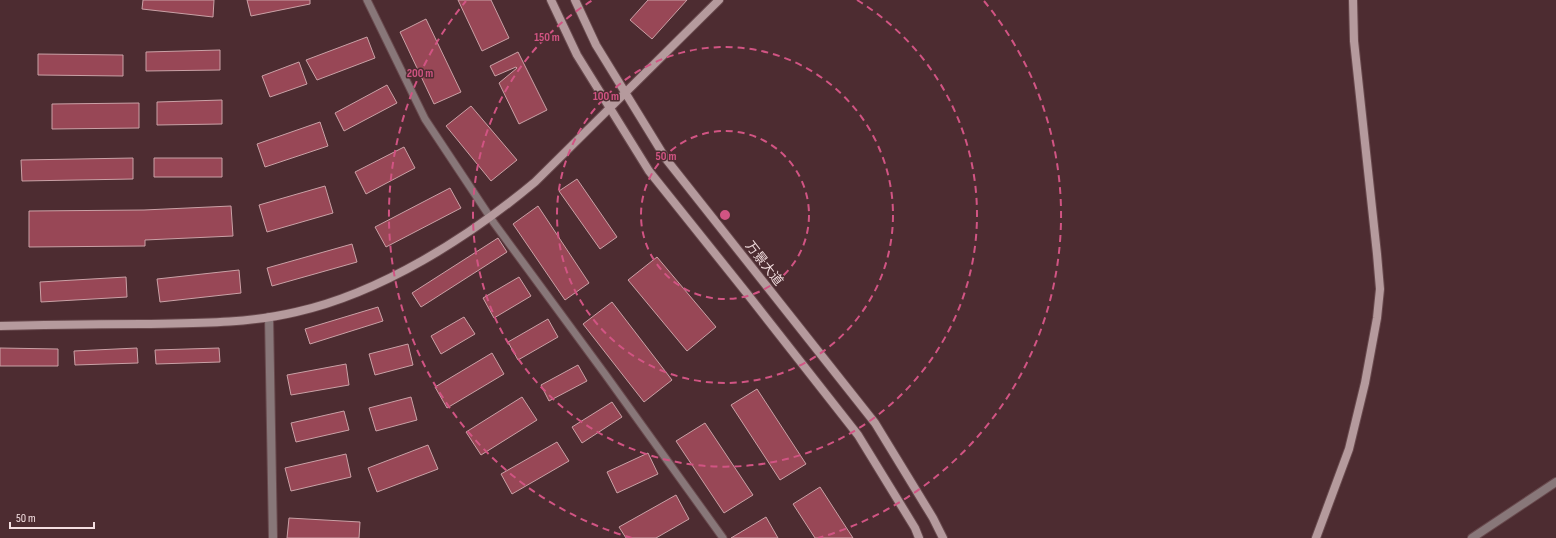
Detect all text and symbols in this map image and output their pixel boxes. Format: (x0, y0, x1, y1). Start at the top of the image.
text: 150 m (534, 30, 560, 45)
text: 200 m (407, 66, 433, 81)
text: 100 m (593, 89, 619, 104)
text: 50 m (656, 149, 676, 164)
centre of rings (718, 208, 732, 222)
street label: 万景大道 (742, 238, 787, 289)
scale bar (10, 504, 94, 530)
text: 50 m (16, 511, 36, 526)

